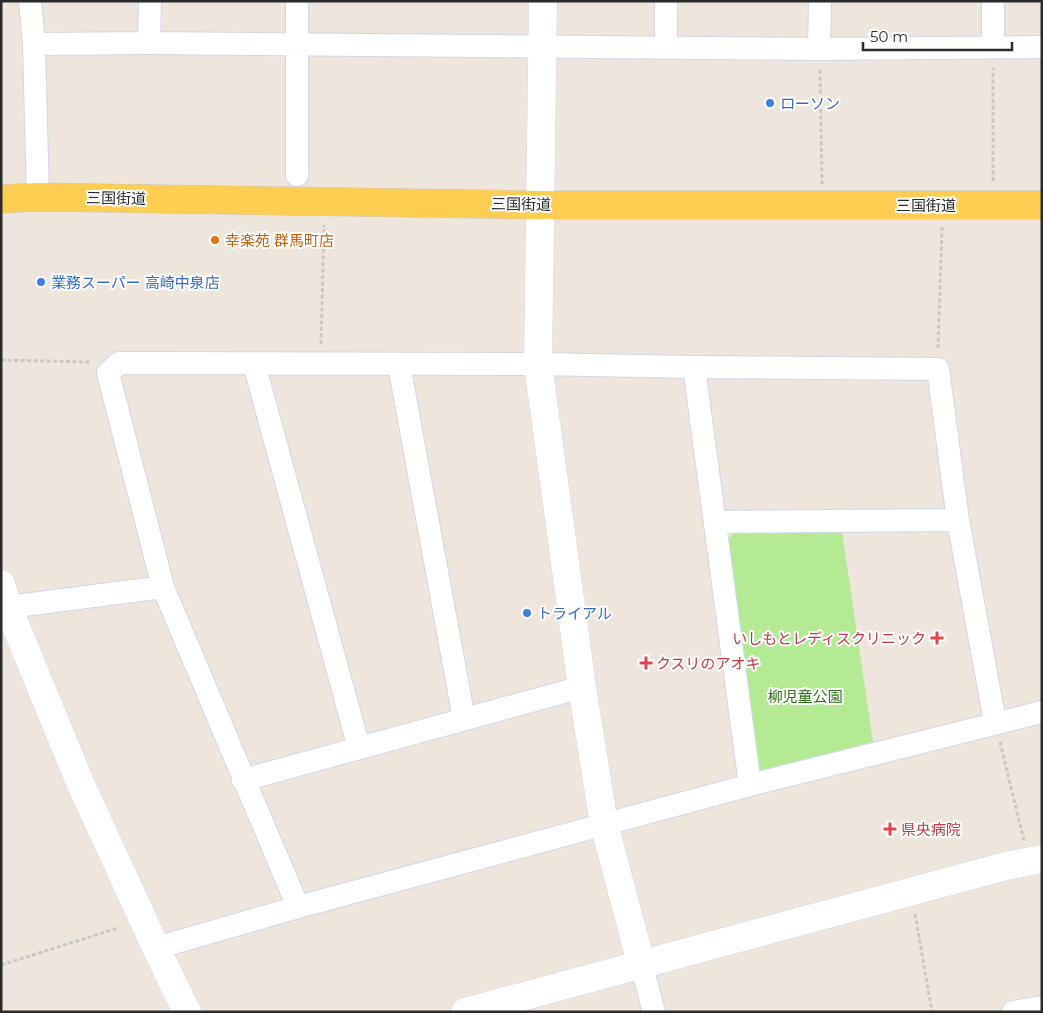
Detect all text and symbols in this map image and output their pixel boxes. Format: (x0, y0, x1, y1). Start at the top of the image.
scale bar (863, 20, 1012, 52)
text: 50 m (870, 27, 908, 46)
place label: ローソン (780, 94, 840, 113)
marker: ローソン (764, 97, 776, 109)
street label: 三国街道 (86, 188, 146, 208)
street label: 三国街道 (491, 194, 551, 214)
street label: 三国街道 (896, 196, 956, 215)
place label: 幸楽苑 群馬町店 (225, 231, 334, 250)
marker: 幸楽苑 群馬町店 (209, 234, 221, 246)
place label: 業務スーパー 高崎中泉店 (51, 273, 220, 292)
marker: 業務スーパー 高崎中泉店 (35, 276, 47, 288)
place label: トライアル (537, 604, 612, 623)
marker: トライアル (521, 607, 533, 619)
place label: いしもとレディスクリニック (732, 629, 926, 648)
marker: いしもとレディスクリニック (930, 631, 944, 645)
place label: クスリのアオキ (656, 654, 761, 673)
marker: クスリのアオキ (640, 657, 652, 669)
park label: 柳児童公園 (767, 687, 843, 706)
place label: 県央病院 (901, 820, 961, 839)
marker: 県央病院 (883, 822, 897, 836)

